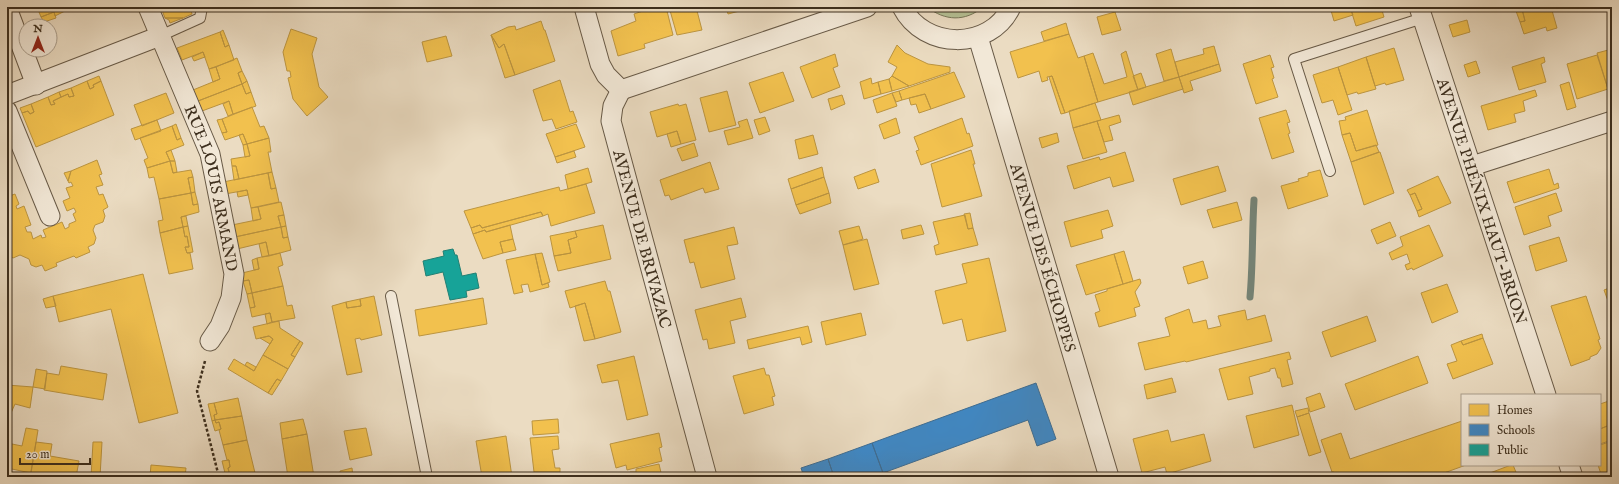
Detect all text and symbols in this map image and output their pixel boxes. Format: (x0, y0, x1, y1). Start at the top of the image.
north arrow (18, 18, 58, 58)
text: N (32, 22, 43, 36)
street label: AVENUE PHÉNIX HAUT-BRION (1431, 75, 1530, 327)
street label: RUE LOUIS ARMAND (179, 103, 241, 274)
street label: AVENUE DE BRIVAZAC (607, 147, 674, 331)
street label: AVENUE DES ÉCHOPPES (1004, 160, 1079, 355)
legend (1461, 394, 1601, 466)
text: Homes (1497, 403, 1533, 418)
text: Schools (1497, 423, 1535, 438)
scale bar (20, 440, 90, 466)
text: Public (1497, 443, 1528, 458)
text: 20 m (26, 447, 49, 462)

